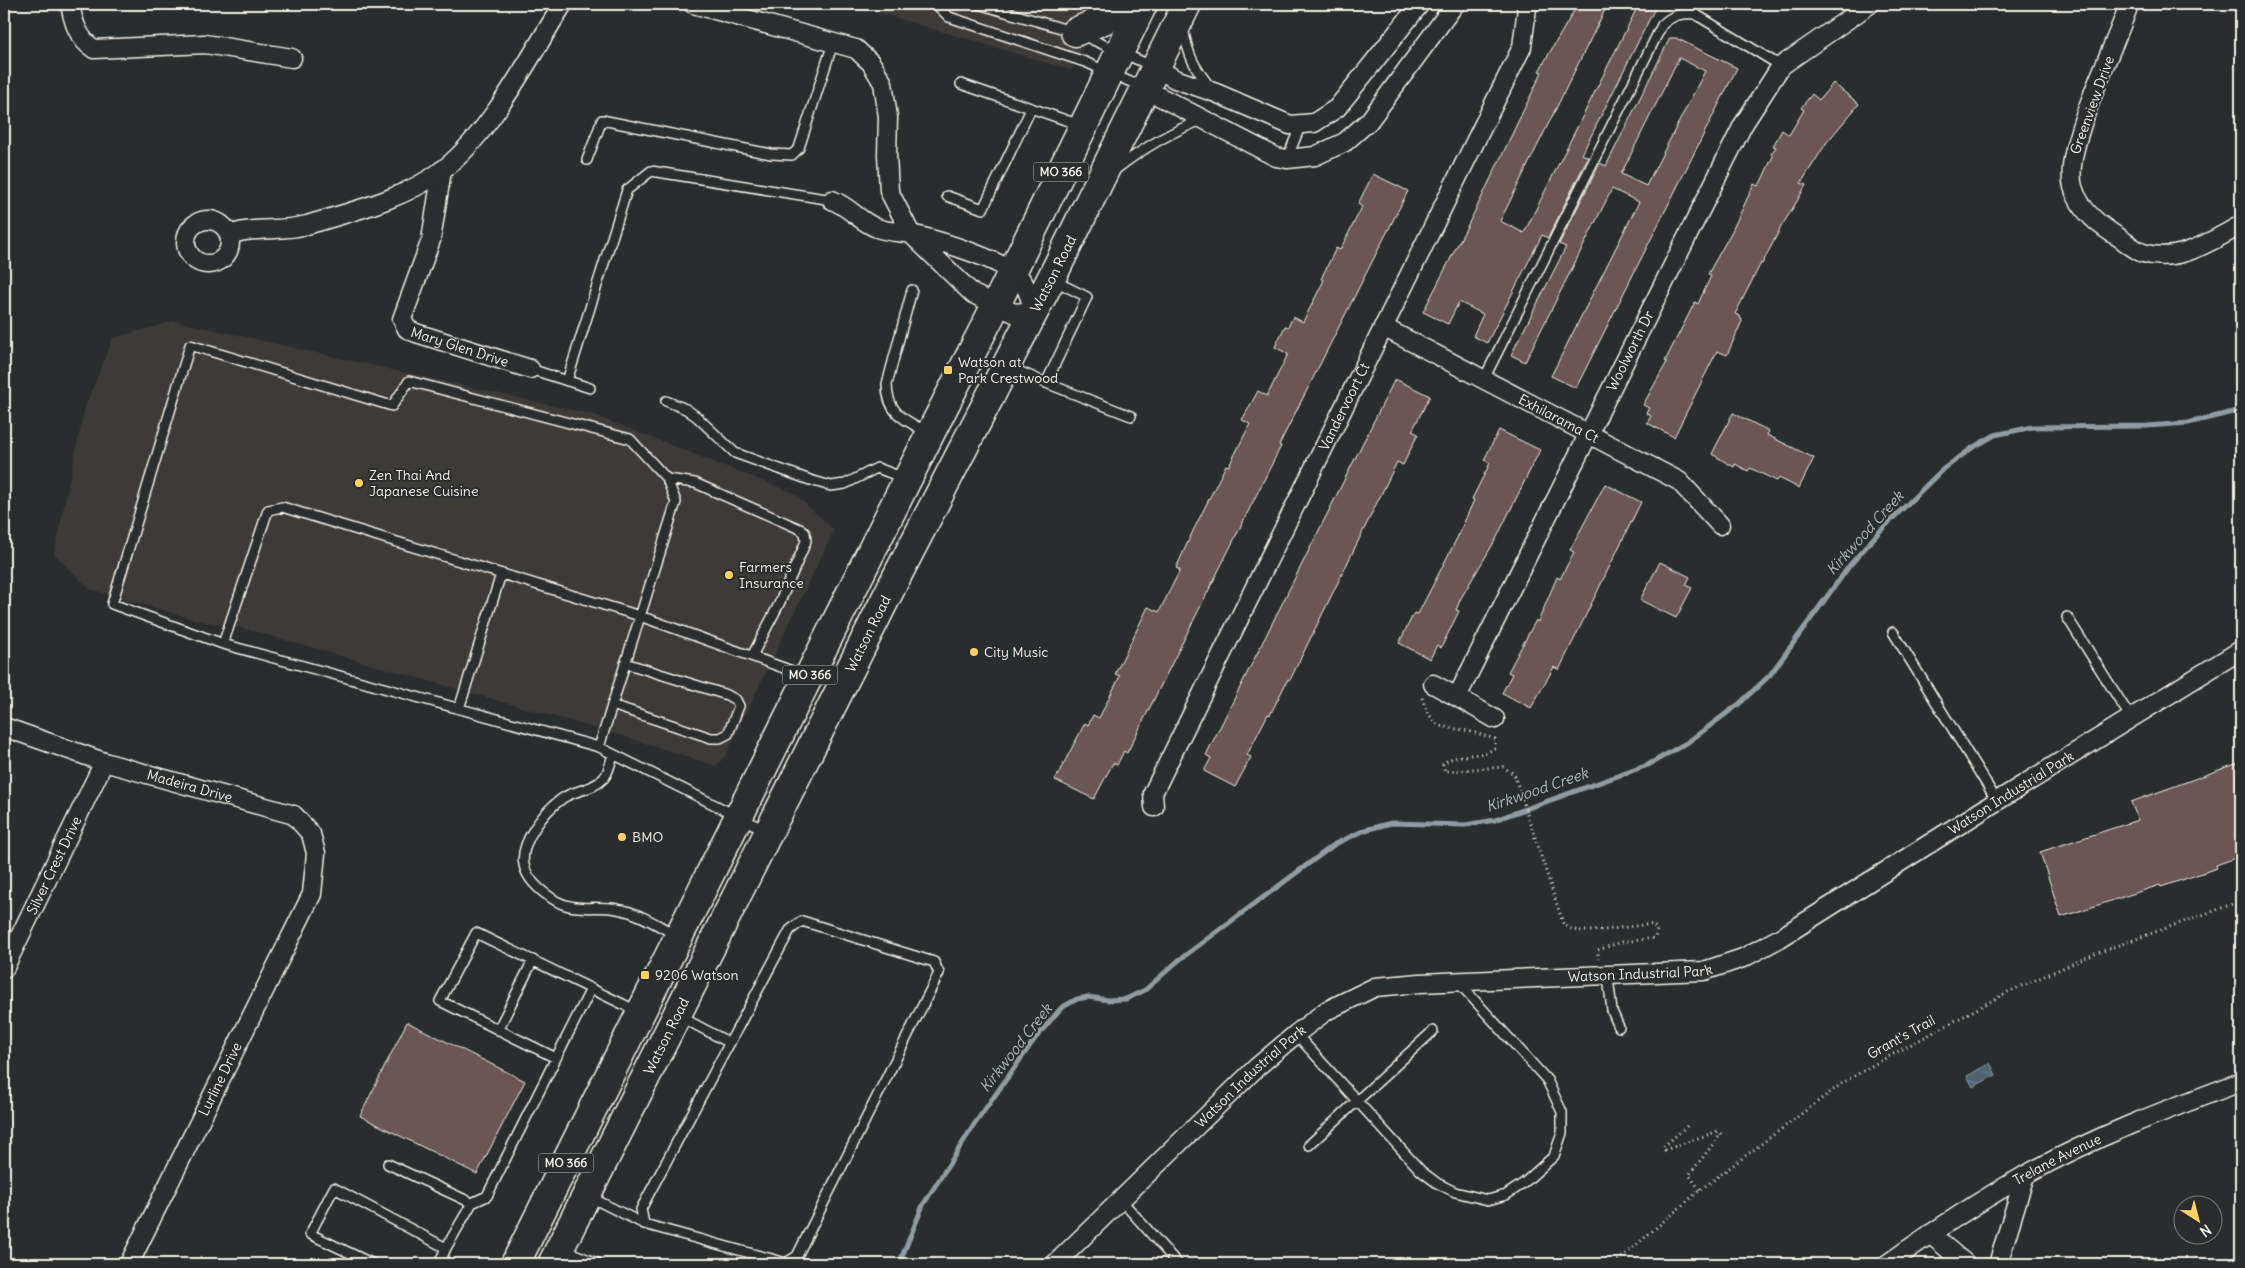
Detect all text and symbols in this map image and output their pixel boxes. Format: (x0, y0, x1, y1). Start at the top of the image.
street label: Greenview Drive (2066, 53, 2118, 157)
road number: MO 366 (1034, 162, 1088, 182)
street label: Watson Road (1026, 232, 1080, 315)
street label: Woolworth Dr (1602, 307, 1658, 394)
street label: Mary Glen Drive (409, 323, 511, 371)
place label: Watson at Park Crestwood (958, 353, 1058, 387)
street label: Vandervoort Ct (1315, 360, 1373, 454)
marker: Watson at Park Crestwood (942, 364, 954, 376)
street label: Exhilarama Ct (1515, 390, 1602, 447)
place label: Zen Thai And Japanese Cuisine (369, 466, 478, 500)
marker: Zen Thai And Japanese Cuisine (353, 477, 365, 489)
water label: Kirkwood Creek (1822, 486, 1908, 579)
place label: Farmers Insurance (739, 558, 804, 592)
marker: Farmers Insurance (723, 569, 735, 581)
street label: Watson Road (841, 592, 895, 675)
place label: City Music (984, 643, 1048, 661)
marker: City Music (968, 646, 980, 658)
road number: MO 366 (782, 666, 838, 684)
street label: Watson Industrial Park (1945, 747, 2077, 839)
water label: Kirkwood Creek (1483, 763, 1592, 816)
street label: Madeira Drive (145, 765, 235, 806)
street label: Silver Crest Drive (23, 813, 85, 918)
place label: BMO (632, 828, 664, 846)
marker: BMO (616, 831, 628, 843)
street label: Watson Industrial Park (1567, 960, 1715, 986)
place label: 9206 Watson (655, 966, 739, 984)
marker: 9206 Watson (639, 969, 651, 981)
street label: Watson Road (640, 995, 693, 1077)
water label: Kirkwood Creek (975, 999, 1057, 1096)
street label: Grant's Trail (1864, 1011, 1938, 1063)
street label: Watson Industrial Park (1191, 1021, 1309, 1132)
street label: Lurline Drive (194, 1039, 246, 1119)
street label: Trelane Avenue (2010, 1130, 2104, 1189)
road number: MO 366 (538, 1154, 594, 1172)
north arrow (2172, 1196, 2222, 1246)
text: N (2196, 1220, 2215, 1241)

